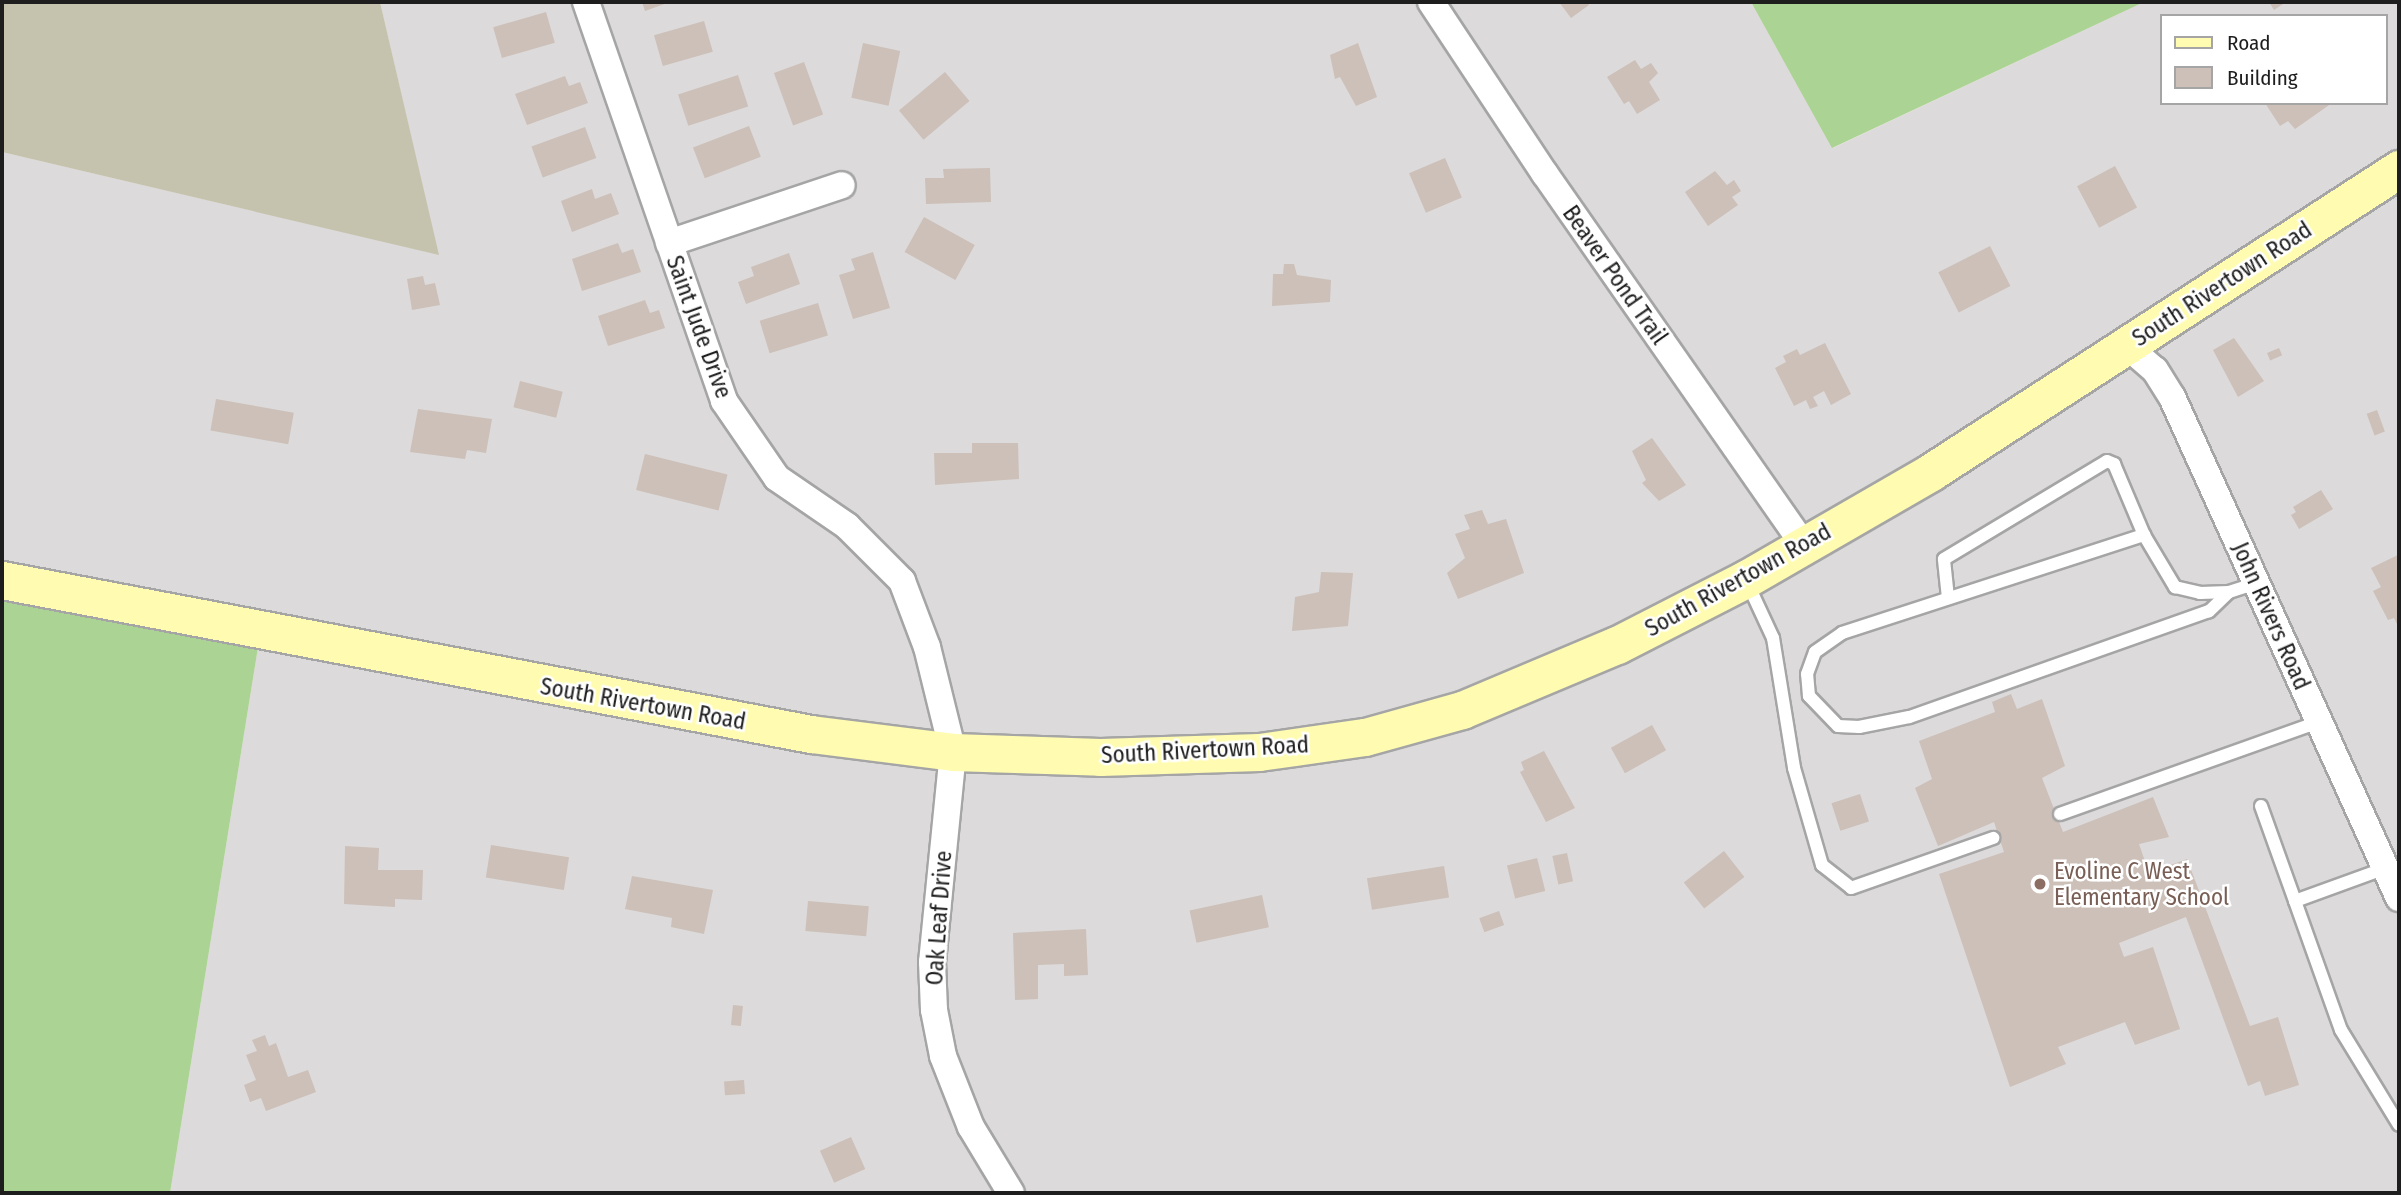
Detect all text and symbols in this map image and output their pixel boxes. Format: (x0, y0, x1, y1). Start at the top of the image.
legend (2160, 14, 2387, 105)
text: Road (2227, 30, 2271, 56)
text: Building (2227, 65, 2298, 91)
street label: Beaver Pond Trail (1557, 200, 1673, 350)
street label: South Rivertown Road (2127, 216, 2317, 352)
street label: Saint Jude Drive (660, 252, 738, 402)
street label: South Rivertown Road (1640, 518, 1836, 642)
street label: John Rivers Road (2226, 538, 2316, 694)
street label: South Rivertown Road (538, 672, 748, 736)
street label: South Rivertown Road (1100, 731, 1310, 769)
street label: Oak Leaf Drive (921, 850, 957, 986)
place label: Evoline C West Elementary School (2054, 857, 2229, 911)
marker: Evoline C West Elementary School (2032, 876, 2048, 892)

